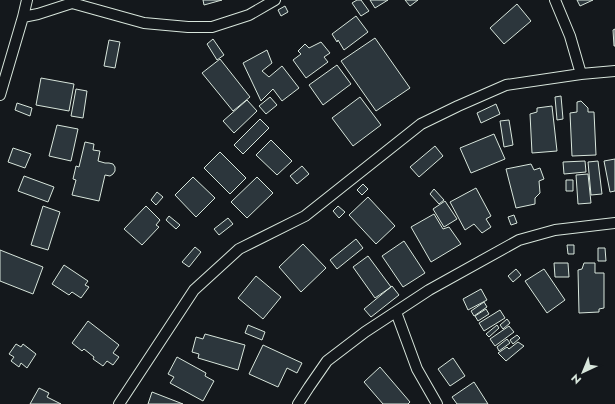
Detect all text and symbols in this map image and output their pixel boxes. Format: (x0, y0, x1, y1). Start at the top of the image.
north arrow (563, 352, 603, 392)
text: N (567, 370, 585, 388)

